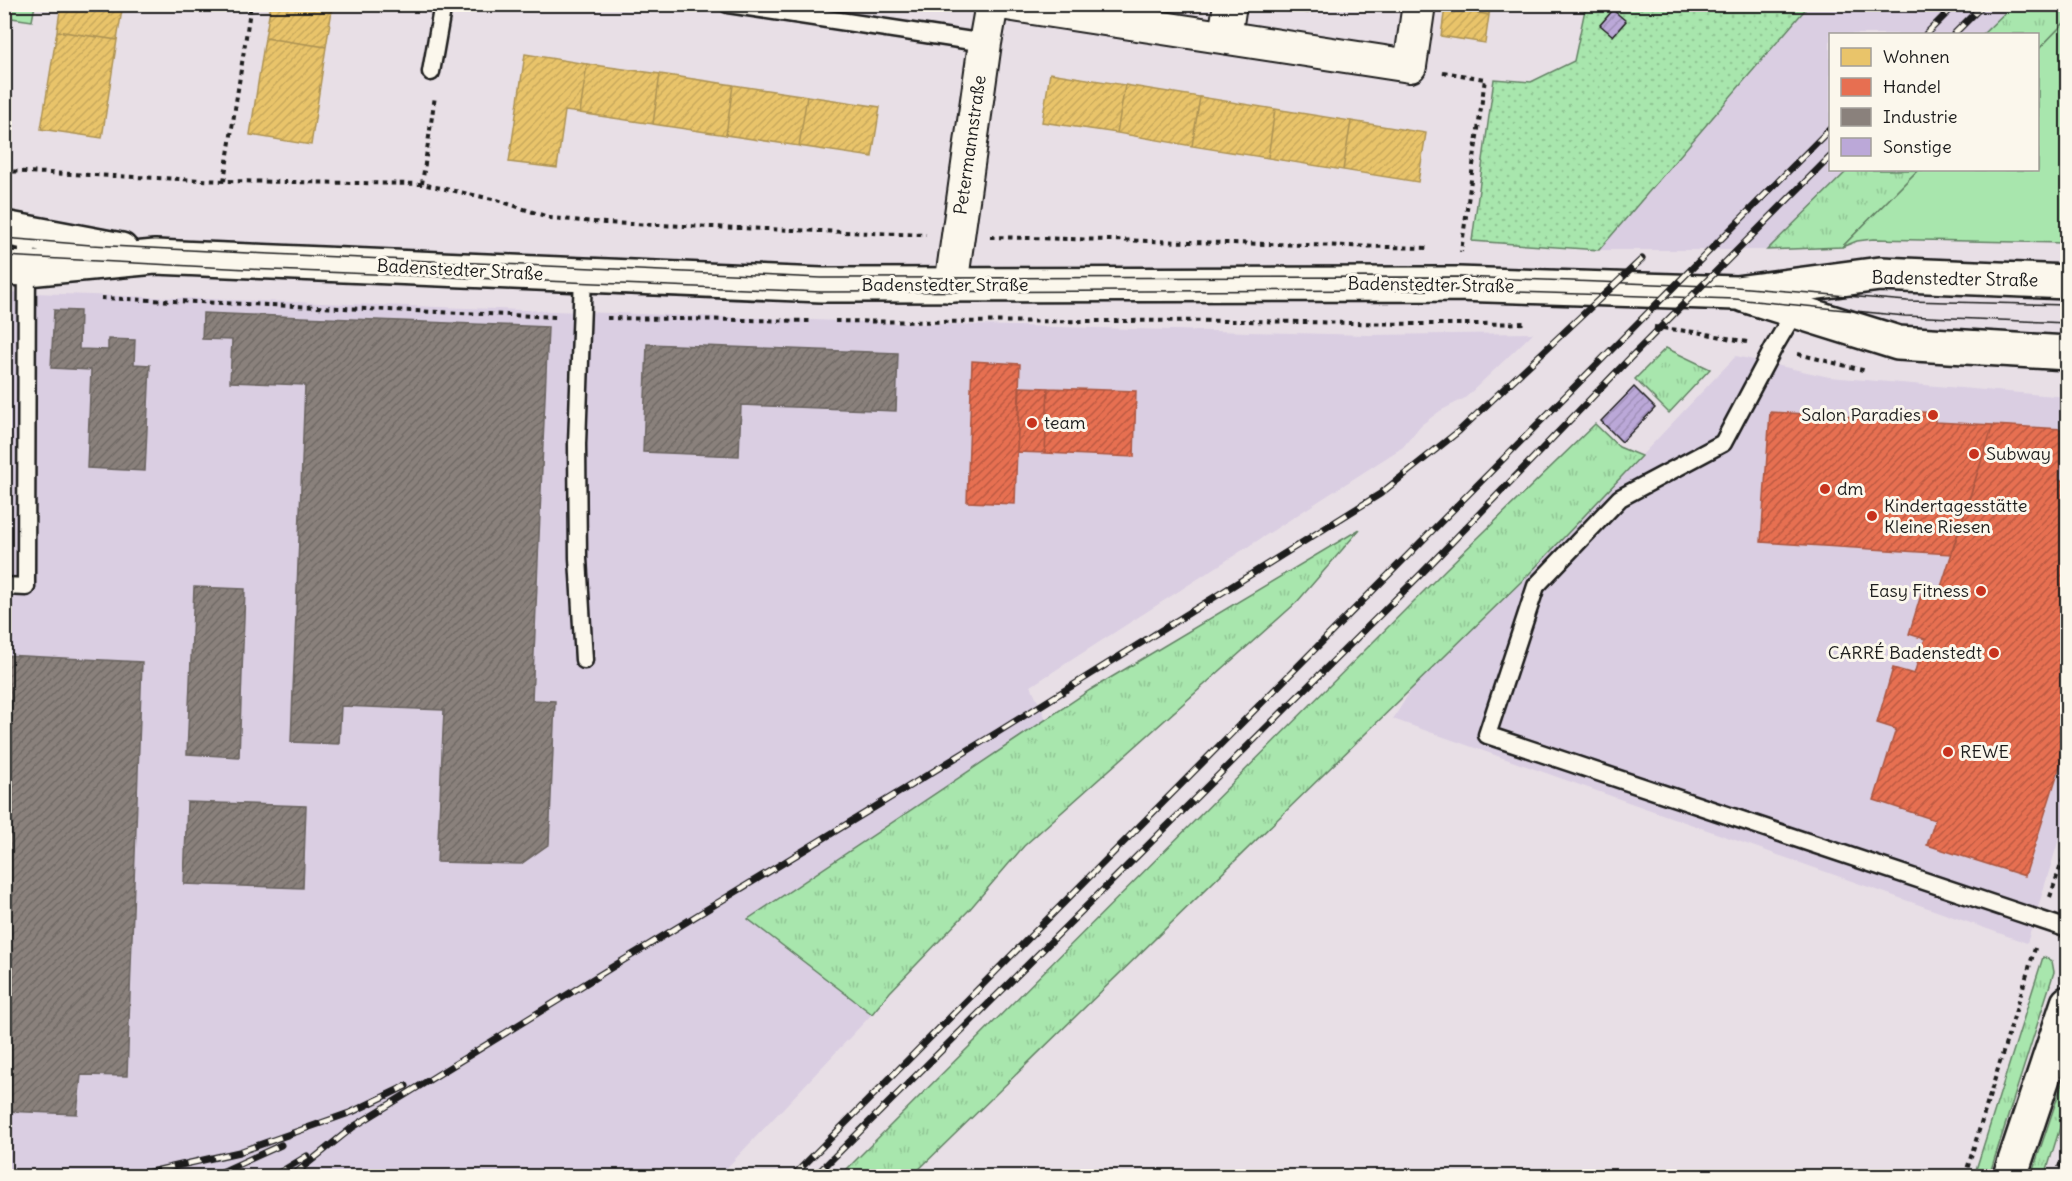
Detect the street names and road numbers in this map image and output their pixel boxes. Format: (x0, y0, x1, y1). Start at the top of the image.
street label: Petermannstraße (948, 74, 991, 216)
street label: Badenstedter Straße (376, 254, 544, 285)
street label: Badenstedter Straße (1871, 266, 2039, 291)
street label: Badenstedter Straße (1347, 272, 1515, 297)
street label: Badenstedter Straße (862, 273, 1028, 296)

